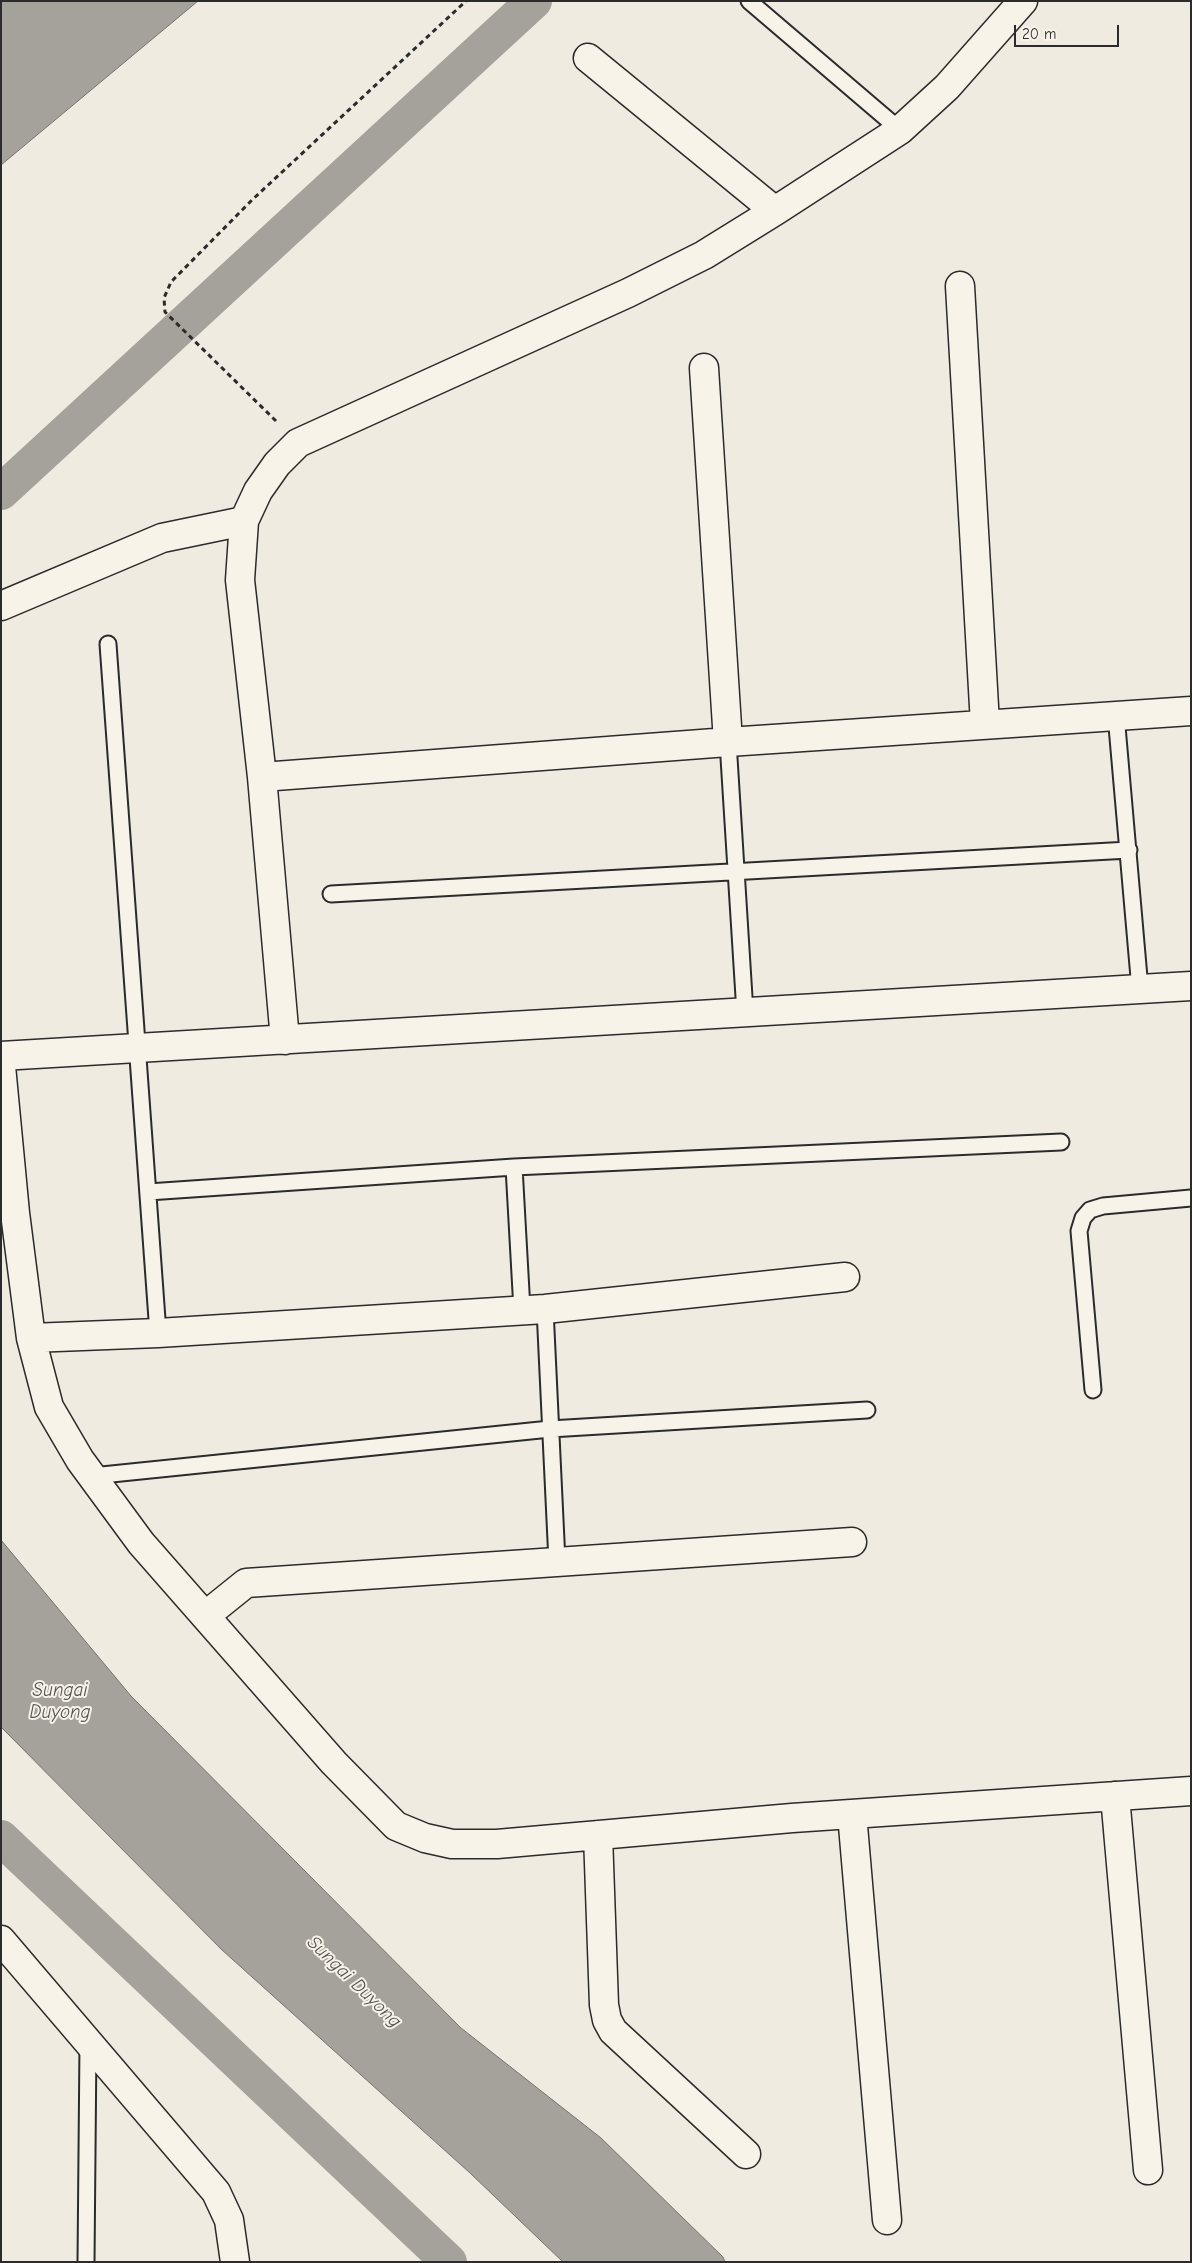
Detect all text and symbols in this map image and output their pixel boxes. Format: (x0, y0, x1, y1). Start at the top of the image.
scale bar (1017, 15, 1122, 47)
text: 20 m (1022, 25, 1056, 43)
water label: Sungai Duyong (30, 1680, 90, 1724)
water label: Sungai Duyong (302, 1931, 406, 2033)

